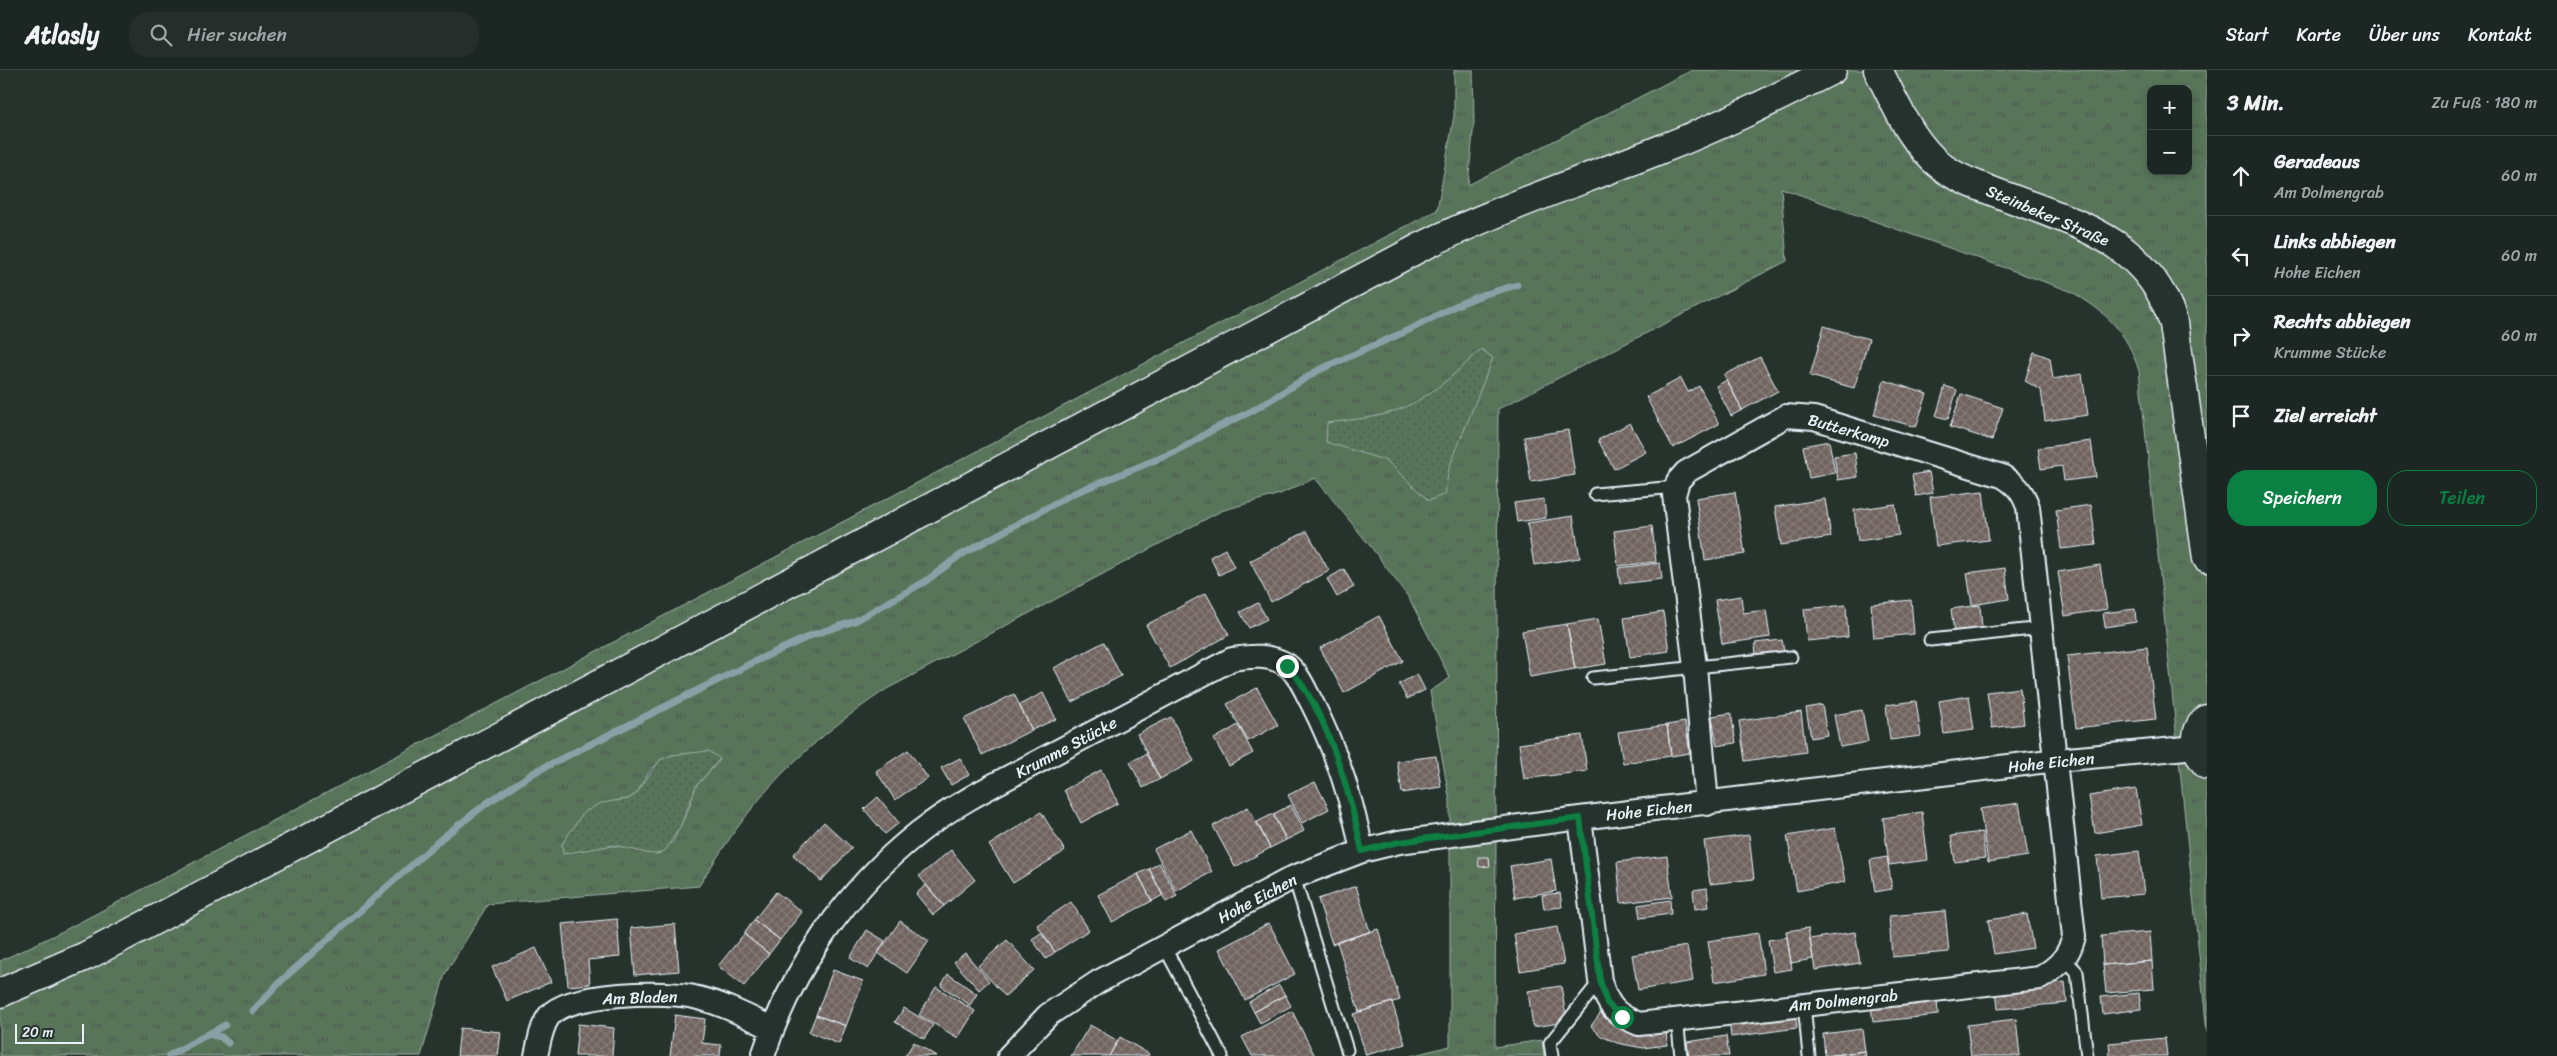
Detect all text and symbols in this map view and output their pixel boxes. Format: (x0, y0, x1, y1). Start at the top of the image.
search box (129, 12, 479, 57)
text: Atlasly (25, 14, 99, 56)
text: Hier suchen (187, 18, 287, 51)
text: Start (2226, 19, 2269, 51)
text: Karte (2297, 19, 2341, 51)
text: Über uns (2369, 19, 2440, 51)
text: Kontakt (2468, 19, 2532, 51)
icon: search (147, 21, 175, 49)
text: 3 Min. (2227, 84, 2285, 122)
map controls (2147, 85, 2192, 175)
button: + (2147, 85, 2192, 130)
text: Zu Fuß · 180 m (2432, 88, 2537, 117)
button: − (2147, 130, 2192, 175)
text: Geradeaus (2274, 145, 2360, 178)
text: 60 m (2501, 161, 2537, 190)
icon: ahead (2227, 162, 2255, 190)
street label: Steinbeker Straße (1981, 176, 2114, 255)
text: Am Dolmengrab (2274, 178, 2384, 207)
text: Links abbiegen (2274, 225, 2396, 258)
text: 60 m (2501, 241, 2537, 270)
icon: left (2227, 242, 2255, 270)
text: Hohe Eichen (2274, 258, 2361, 287)
text: Rechts abbiegen (2274, 305, 2411, 338)
text: 60 m (2501, 321, 2537, 350)
icon: right (2227, 322, 2255, 350)
text: Krumme Stücke (2274, 338, 2386, 367)
text: Ziel erreicht (2274, 399, 2377, 432)
icon: arrive (2227, 402, 2255, 430)
street label: Butterkamp (1805, 405, 1894, 456)
button: Speichern (2227, 470, 2377, 526)
button: Teilen (2387, 470, 2537, 526)
route end (1276, 655, 1299, 678)
street label: Krumme Stücke (1010, 708, 1123, 787)
street label: Hohe Eichen (2006, 744, 2096, 781)
street label: Hohe Eichen (1604, 792, 1694, 829)
street label: Hohe Eichen (1212, 865, 1303, 932)
street label: Am Dolmengrab (1786, 980, 1899, 1021)
street label: Am Bladen (601, 982, 678, 1013)
route start (1611, 1006, 1634, 1029)
text: 20 m (22, 1020, 53, 1045)
scale bar (15, 1021, 84, 1044)

